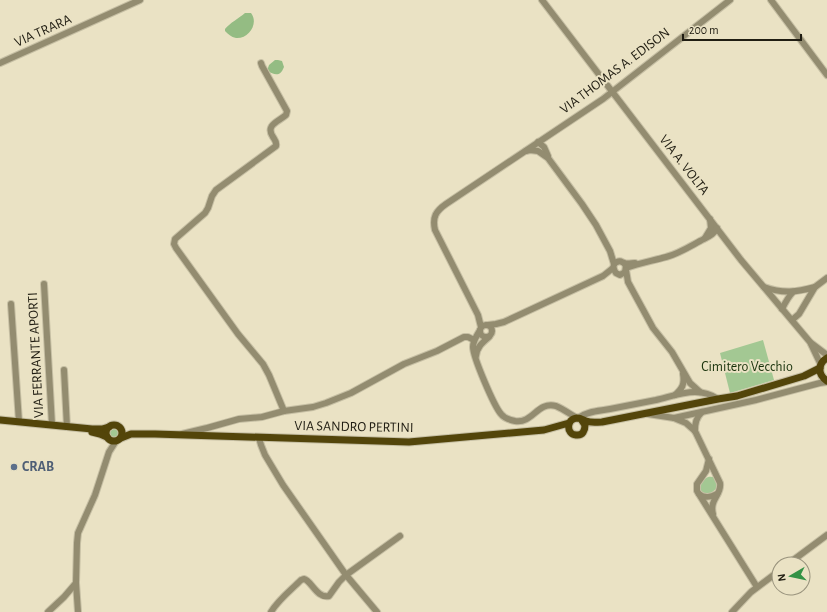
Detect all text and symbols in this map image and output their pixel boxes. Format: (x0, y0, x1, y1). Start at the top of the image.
street label: VIA TRARA (12, 12, 74, 50)
scale bar (683, 16, 801, 42)
text: 200 m (689, 24, 719, 36)
street label: VIA THOMAS A. EDISON (558, 25, 672, 117)
street label: VIA A. VOLTA (656, 133, 712, 197)
street label: VIA FERRANTE APORTI (26, 292, 46, 418)
park label: Cimitero Vecchio (701, 360, 793, 374)
street label: VIA SANDRO PERTINI (294, 419, 414, 435)
place label: CRAB (22, 460, 54, 474)
marker: CRAB (9, 462, 19, 472)
north arrow (771, 556, 811, 596)
text: N (776, 573, 788, 582)

